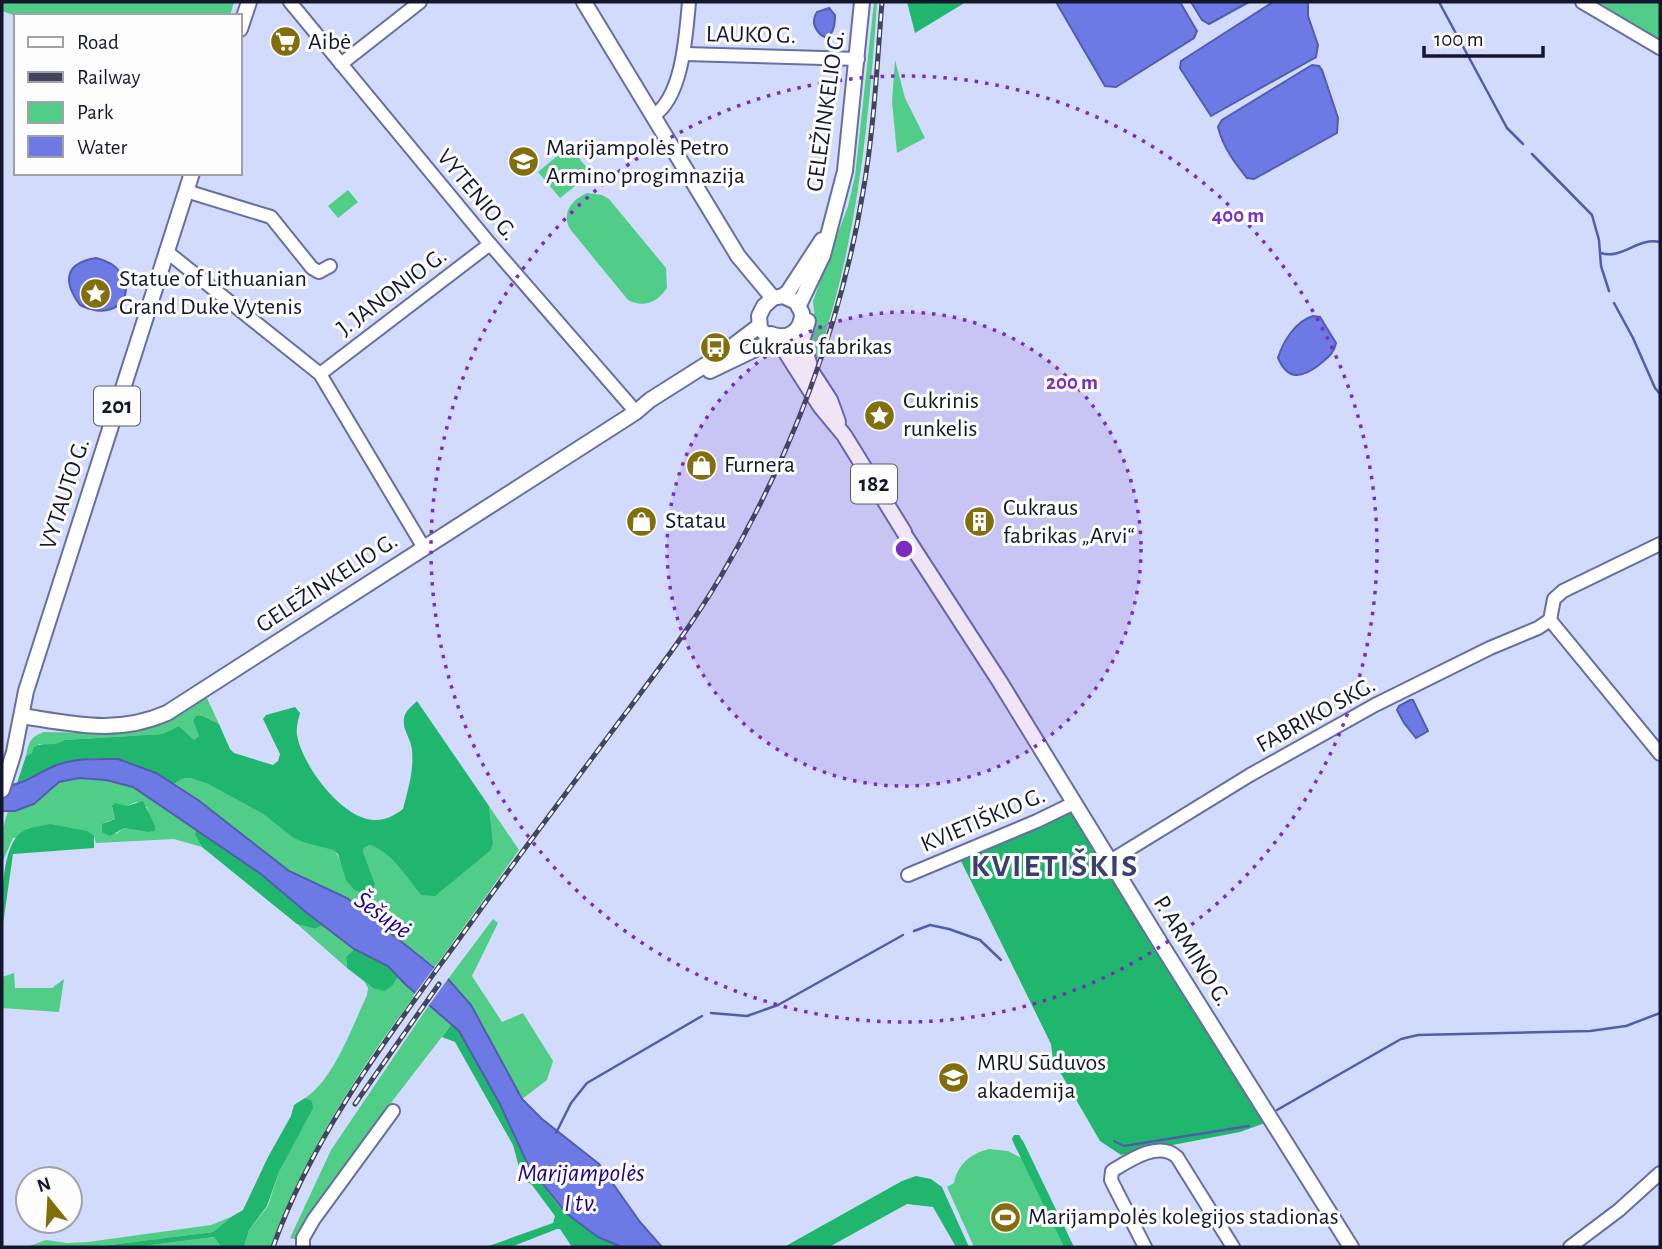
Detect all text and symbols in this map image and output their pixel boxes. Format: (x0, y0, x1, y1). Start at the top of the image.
legend (14, 14, 242, 175)
scale bar (1424, 14, 1543, 58)
street label: LAUKO G. (706, 22, 796, 48)
supermarket icon: Aibė (268, 25, 302, 59)
street label: GELEŽINKELIO G. (802, 29, 849, 193)
text: 100 m (1434, 29, 1484, 50)
place label: Aibė (308, 30, 351, 54)
text: Road (77, 32, 119, 53)
text: Railway (77, 67, 140, 88)
text: Park (77, 102, 114, 123)
place label: Marijampolės Petro Armino progimnazija (546, 136, 745, 188)
text: Water (77, 137, 127, 158)
street label: VYTENIO G. (432, 145, 522, 245)
school or university icon: Marijampolės Petro Armino progimnazija (506, 145, 540, 179)
text: 400 m (1212, 205, 1264, 226)
street label: J. JANONIO G. (333, 243, 451, 341)
place label: Statue of Lithuanian Grand Duke Vytenis (119, 267, 307, 319)
place icon: Statue of Lithuanian Grand Duke Vytenis (79, 276, 113, 310)
bus stop icon: Cukraus fabrikas (699, 330, 733, 364)
place label: Cukraus fabrikas (739, 335, 892, 359)
text: 200 m (1046, 372, 1098, 393)
road number: 201 (94, 386, 140, 426)
place label: Cukrinis runkelis (903, 389, 979, 441)
place icon: Cukrinis runkelis (863, 398, 897, 432)
street label: VYTAUTO G. (36, 436, 94, 552)
shop icon: Furnera (684, 448, 718, 482)
place label: Furnera (724, 453, 795, 477)
road number: 182 (851, 464, 897, 504)
place label: Cukraus fabrikas „Arvi“ (1003, 496, 1135, 548)
shop icon: Statau (625, 504, 659, 538)
building icon: Cukraus fabrikas „Arvi“ (963, 505, 997, 539)
place label: Statau (665, 509, 726, 533)
street label: GELEŽINKELIO G. (252, 528, 402, 637)
centre of rings (892, 537, 916, 561)
street label: FABRIKO SKG. (1252, 673, 1380, 757)
street label: KVIETIŠKIO G. (917, 782, 1049, 857)
district label: KVIETIŠKIS (971, 848, 1139, 882)
water label: Šešupė (350, 886, 417, 944)
street label: P. ARMINO G. (1149, 892, 1235, 1010)
place label: MRU Sūduvos akademija (977, 1051, 1106, 1103)
school or university icon: MRU Sūduvos akademija (937, 1060, 971, 1094)
water label: Marijampolės I tv. (517, 1160, 645, 1216)
north arrow (14, 1165, 84, 1235)
text: N (35, 1174, 53, 1196)
sports icon: Marijampolės kolegijos stadionas (988, 1200, 1022, 1234)
place label: Marijampolės kolegijos stadionas (1028, 1205, 1339, 1229)

